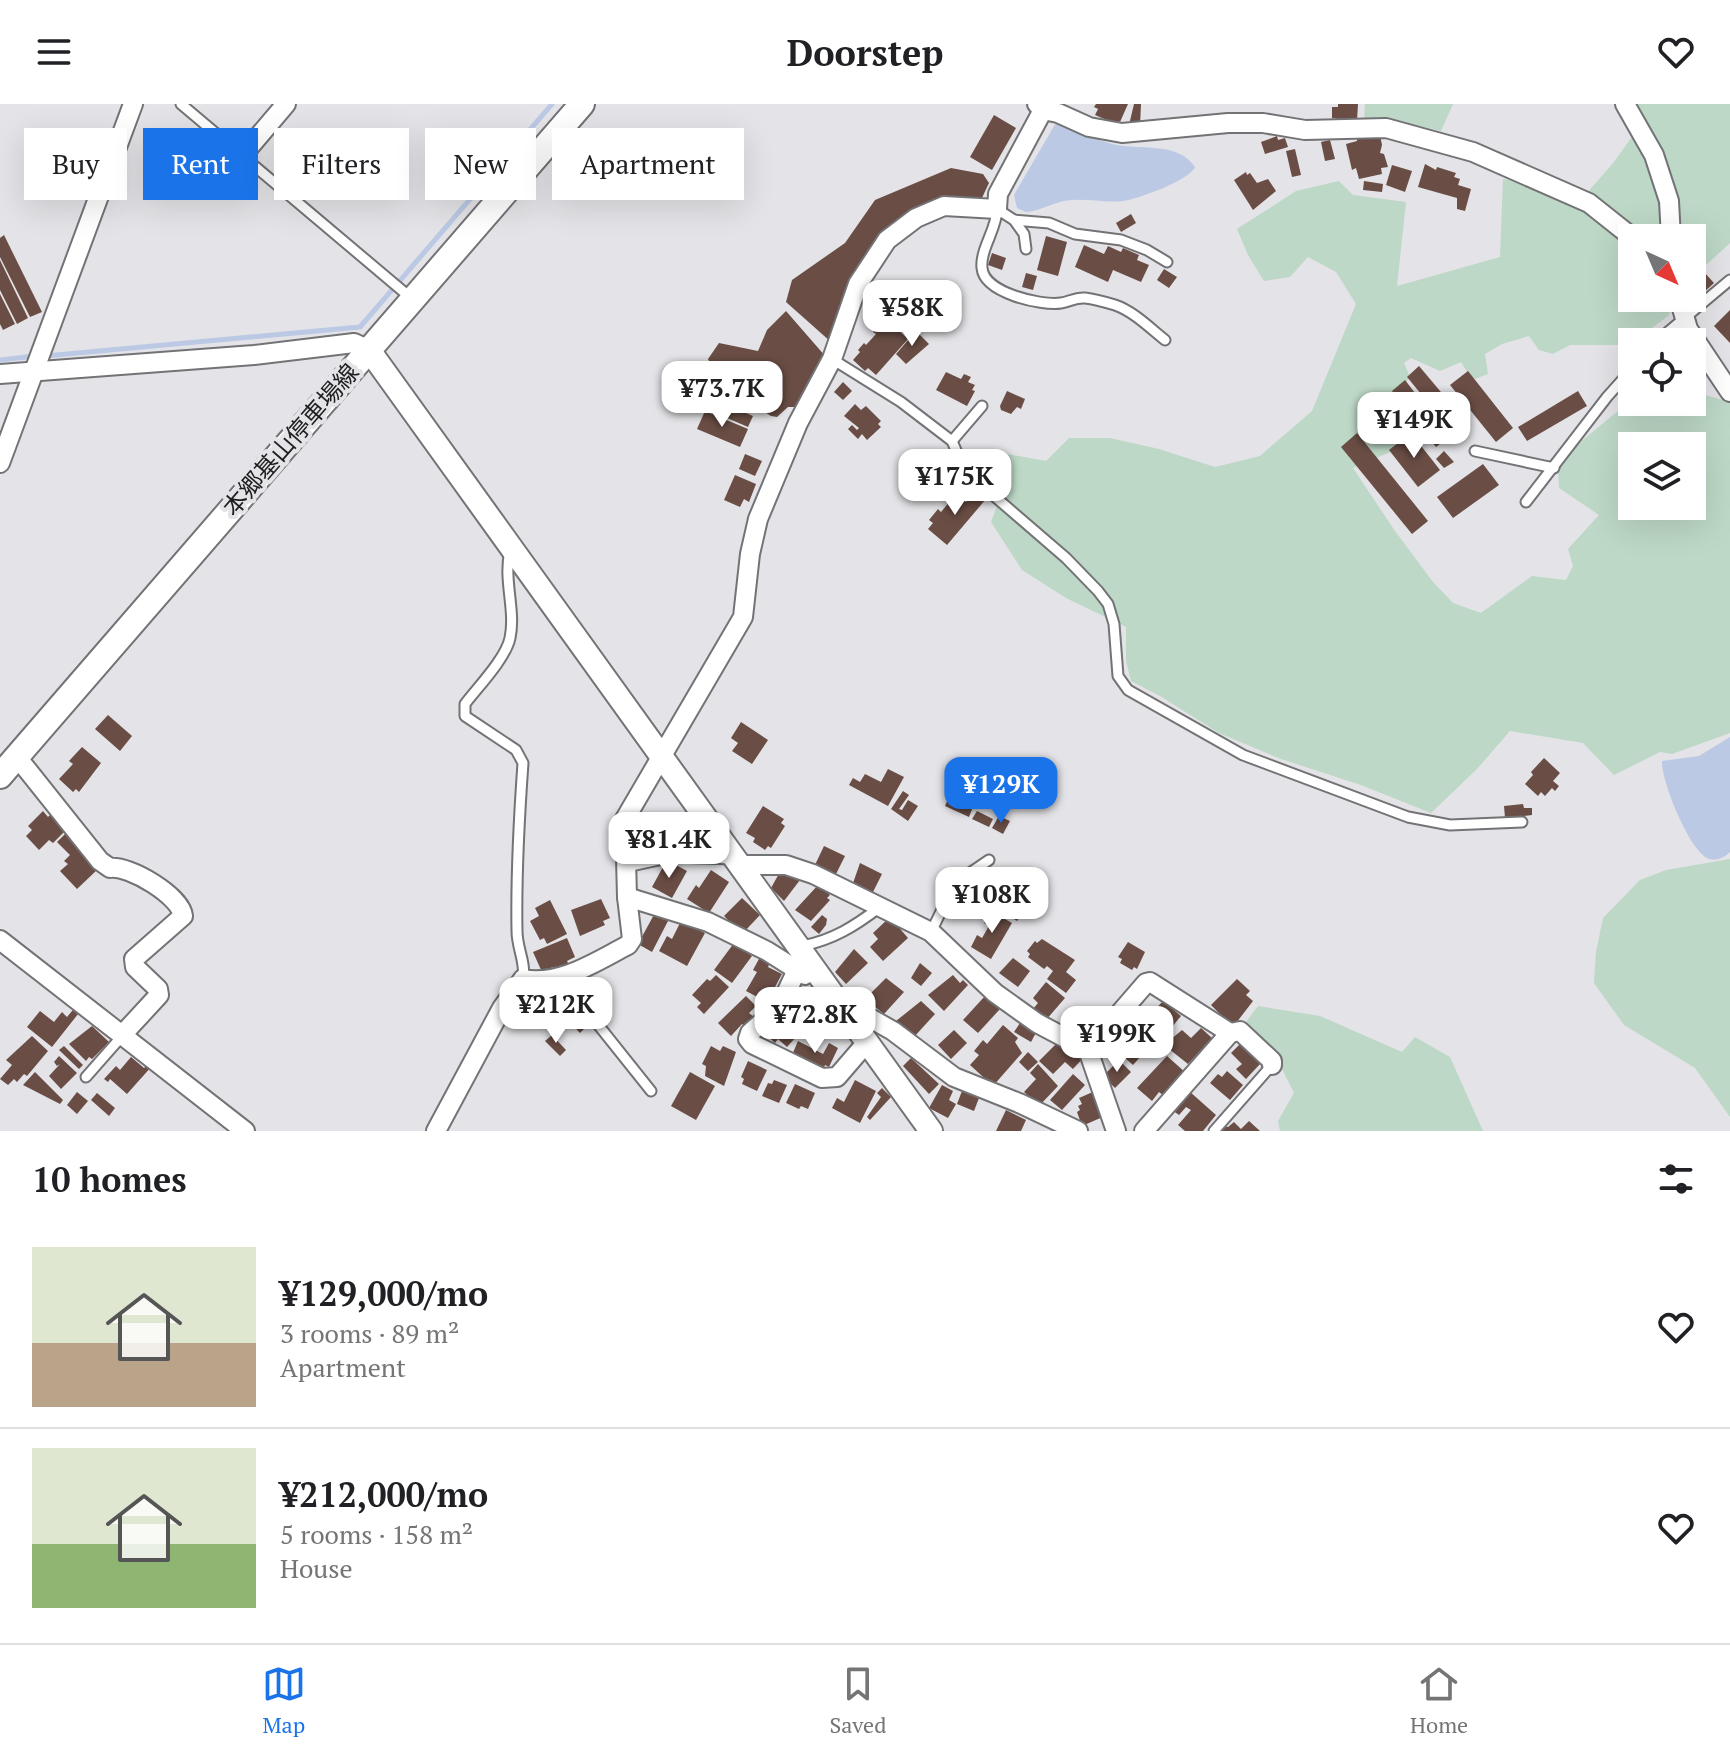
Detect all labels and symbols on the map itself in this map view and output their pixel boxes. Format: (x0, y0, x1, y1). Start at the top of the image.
north arrow (1618, 224, 1706, 312)
pin: ¥58K (865, 280, 959, 348)
street label: 本郷基山停車場線 (215, 356, 365, 522)
pin: ¥73.7K (657, 361, 787, 429)
pin: ¥149K (1358, 392, 1470, 460)
pin: ¥175K (899, 449, 1011, 517)
pin: ¥129K (945, 757, 1057, 825)
pin: ¥81.4K (604, 812, 734, 880)
pin: ¥108K (936, 867, 1048, 935)
pin: ¥212K (500, 977, 612, 1045)
pin: ¥72.8K (750, 987, 880, 1055)
pin: ¥199K (1061, 1006, 1173, 1074)

